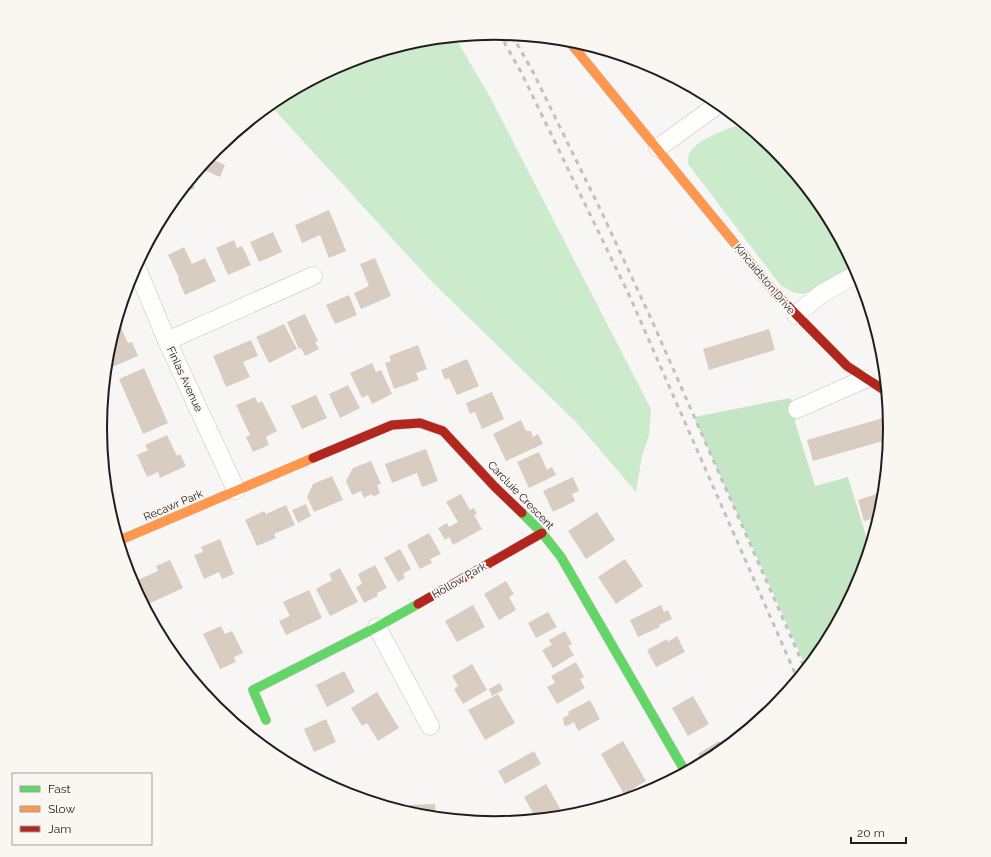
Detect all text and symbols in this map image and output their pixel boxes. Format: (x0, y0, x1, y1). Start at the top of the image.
street label: Kincaidston Drive (731, 241, 798, 318)
street label: Finlas Avenue (164, 344, 206, 414)
street label: Carcluie Crescent (485, 458, 557, 532)
street label: Recawr Park (142, 487, 205, 524)
street label: Hollow Park (430, 560, 489, 601)
legend (12, 773, 152, 845)
text: Fast (48, 782, 71, 796)
text: Slow (48, 802, 75, 816)
scale bar (851, 819, 906, 845)
text: Jam (48, 822, 71, 836)
text: 20 m (857, 826, 885, 840)

